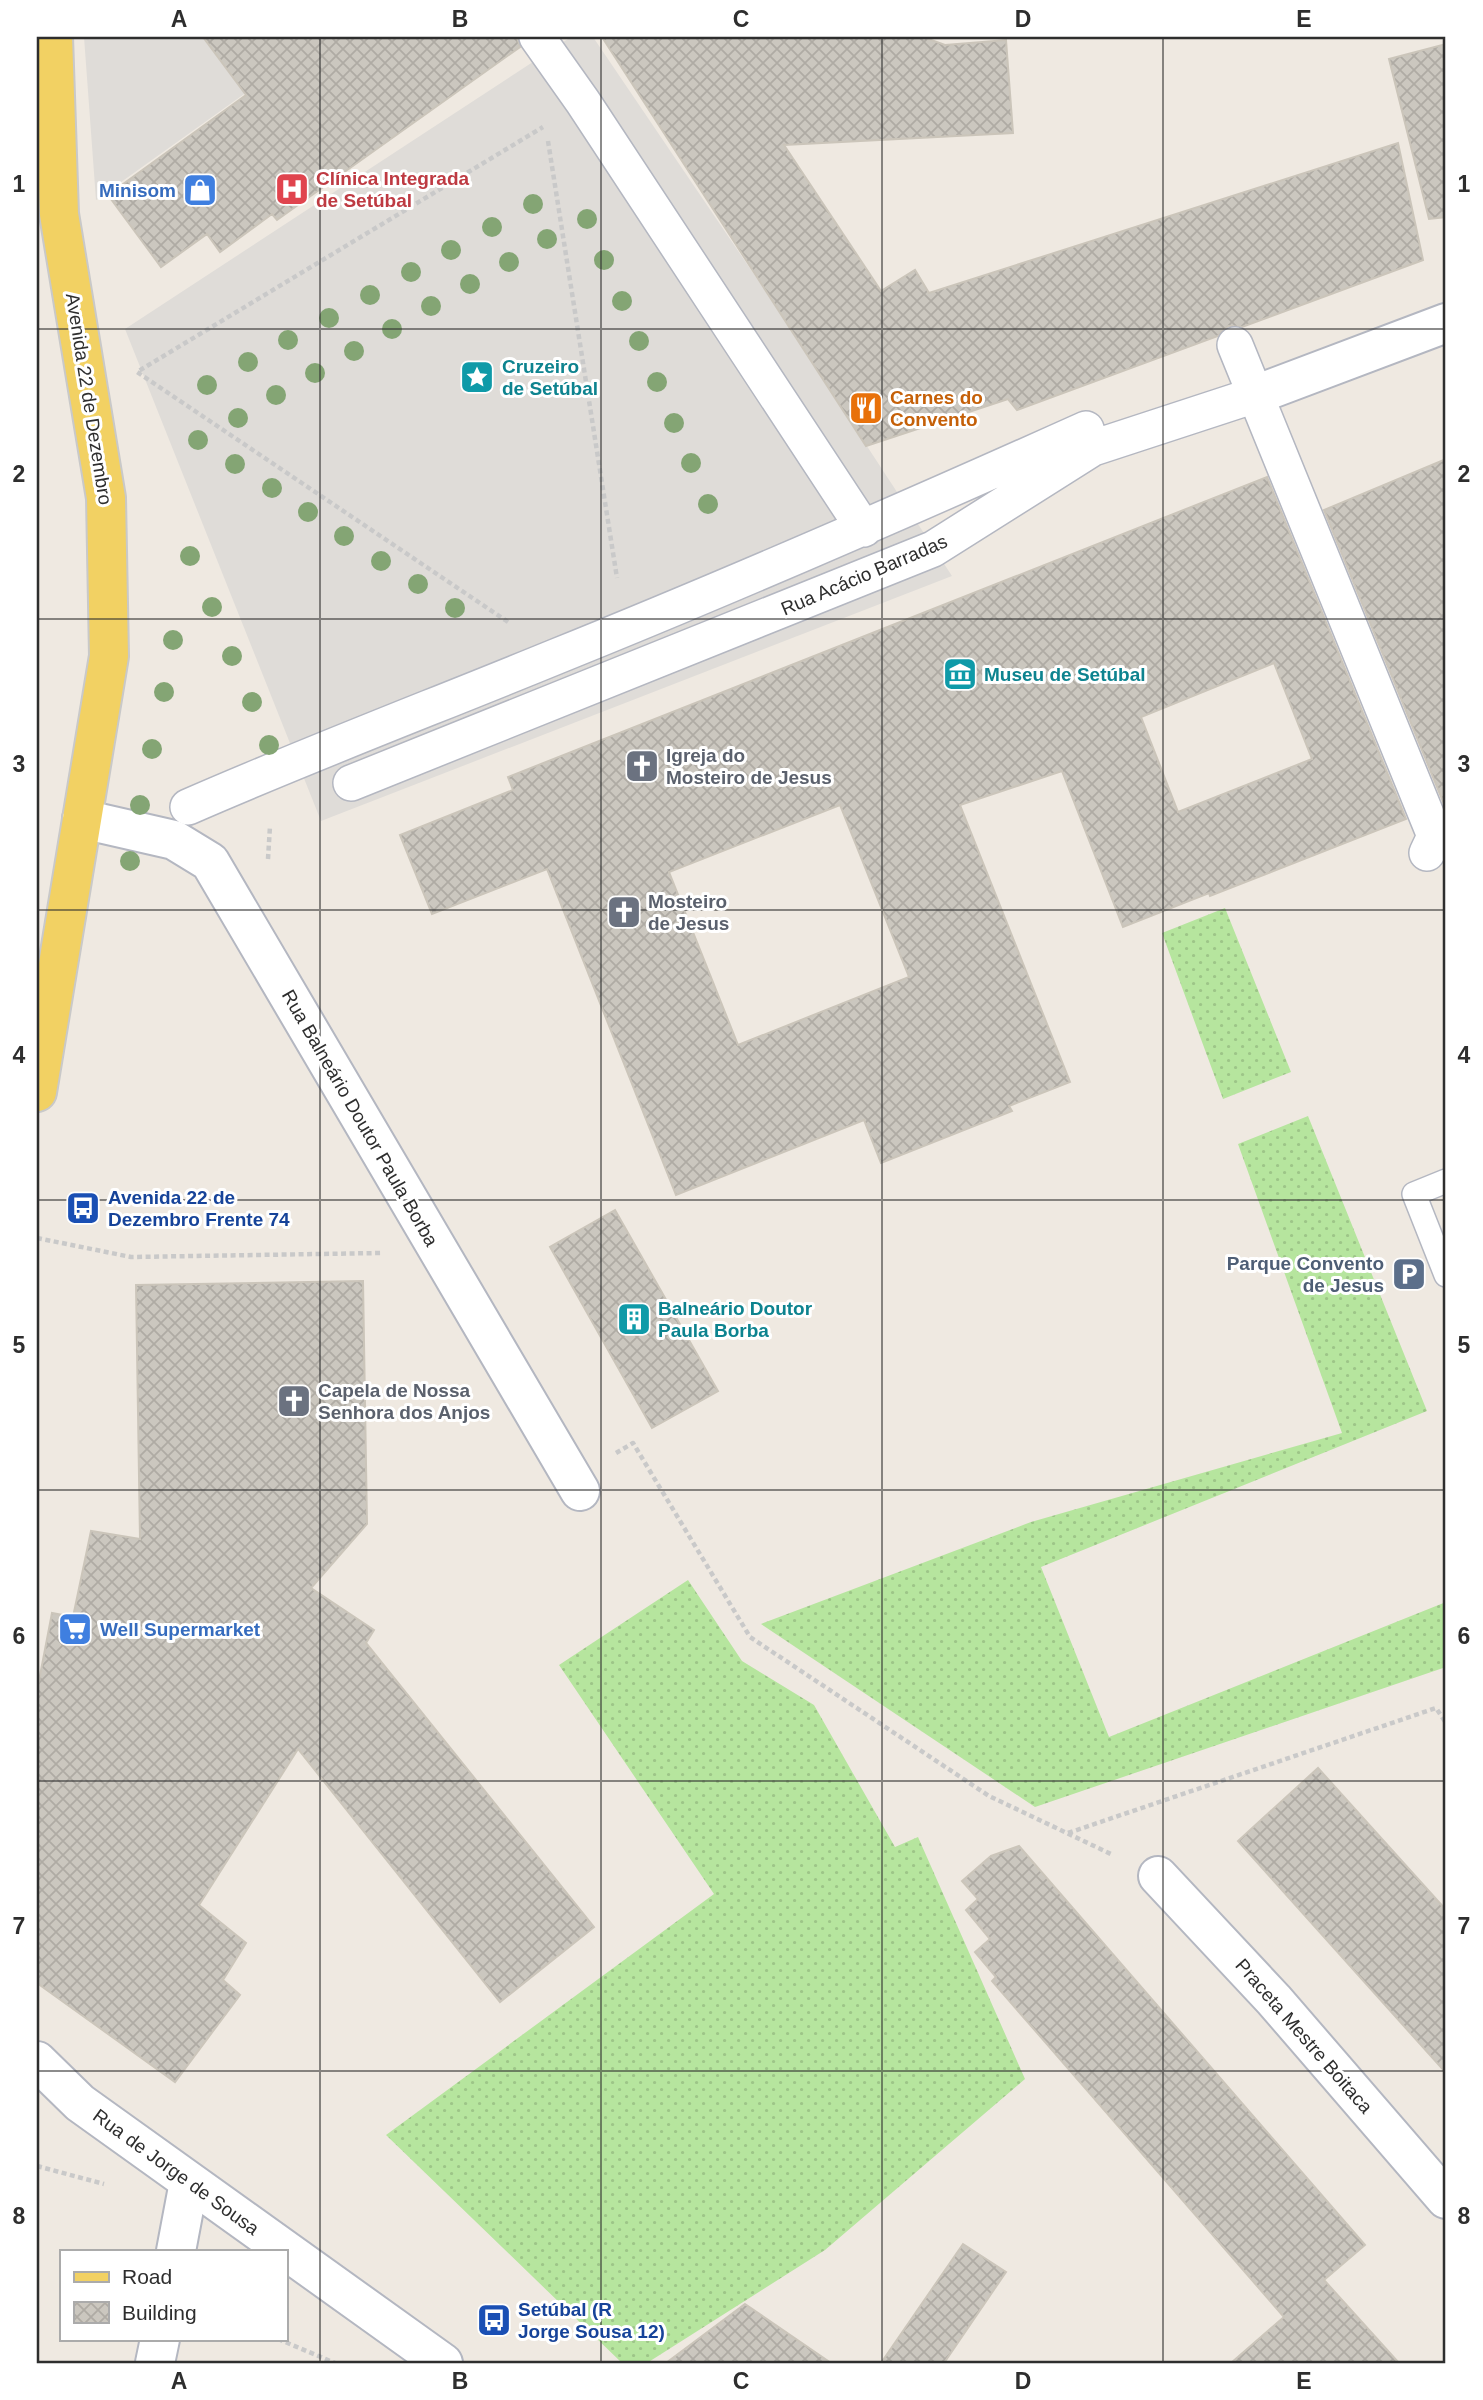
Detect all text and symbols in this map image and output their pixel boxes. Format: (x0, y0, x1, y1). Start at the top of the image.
text: A (171, 6, 187, 32)
text: B (452, 6, 468, 32)
text: C (733, 6, 749, 32)
text: D (1015, 6, 1031, 32)
text: E (1296, 6, 1312, 32)
place label: Clínica Integrada de Setúbal (316, 168, 470, 211)
hospital icon: Clínica Integrada de Setúbal (273, 170, 311, 208)
text: 1 (13, 171, 26, 197)
shop icon: Minisom (181, 171, 219, 209)
text: 1 (1458, 171, 1471, 197)
place label: Minisom (99, 180, 176, 201)
street label: Avenida 22 de Dezembro (62, 292, 116, 506)
place label: Cruzeiro de Setúbal (502, 356, 598, 399)
place icon: Cruzeiro de Setúbal (458, 358, 496, 396)
place label: Carnes do Convento (890, 387, 983, 430)
restaurant icon: Carnes do Convento (847, 389, 885, 427)
text: 2 (13, 461, 25, 487)
text: 2 (1458, 461, 1470, 487)
street label: Rua Acácio Barradas (778, 530, 950, 620)
museum icon: Museu de Setúbal (941, 655, 979, 693)
place label: Museu de Setúbal (984, 664, 1146, 685)
place label: Igreja do Mosteiro de Jesus (666, 745, 832, 788)
church icon: Igreja do Mosteiro de Jesus (623, 747, 661, 785)
text: 3 (13, 751, 25, 777)
text: 3 (1458, 751, 1470, 777)
place label: Mosteiro de Jesus (648, 891, 729, 934)
church icon: Mosteiro de Jesus (605, 893, 643, 931)
street label: Rua Balneário Doutor Paula Borba (278, 986, 442, 1250)
text: 4 (13, 1042, 26, 1068)
text: 4 (1458, 1042, 1471, 1068)
place label: Avenida 22 de Dezembro Frente 74 (108, 1187, 290, 1230)
bus stop icon: Avenida 22 de Dezembro Frente 74 (64, 1189, 102, 1227)
place label: Parque Convento de Jesus (1227, 1253, 1384, 1296)
parking icon: Parque Convento de Jesus (1390, 1255, 1428, 1293)
place label: Balneário Doutor Paula Borba (658, 1298, 813, 1341)
building icon: Balneário Doutor Paula Borba (615, 1300, 653, 1338)
text: 5 (13, 1332, 26, 1358)
text: 5 (1458, 1332, 1471, 1358)
place label: Capela de Nossa Senhora dos Anjos (318, 1380, 490, 1423)
church icon: Capela de Nossa Senhora dos Anjos (275, 1382, 313, 1420)
supermarket icon: Well Supermarket (56, 1610, 94, 1648)
place label: Well Supermarket (100, 1619, 261, 1640)
text: 6 (13, 1623, 25, 1649)
text: 6 (1458, 1623, 1470, 1649)
text: 7 (13, 1913, 25, 1939)
text: 7 (1458, 1913, 1470, 1939)
street label: Praceta Mestre Boitaca (1231, 1955, 1377, 2118)
street label: Rua de Jorge de Sousa (89, 2105, 263, 2239)
text: 8 (13, 2203, 26, 2229)
text: 8 (1458, 2203, 1471, 2229)
legend (60, 2250, 287, 2340)
text: Road (122, 2265, 172, 2288)
place label: Setúbal (R Jorge Sousa 12) (518, 2299, 665, 2342)
text: Building (122, 2301, 197, 2324)
bus stop icon: Setúbal (R Jorge Sousa 12) (475, 2301, 513, 2339)
text: A (171, 2368, 187, 2394)
text: B (452, 2368, 468, 2394)
text: C (733, 2368, 749, 2394)
text: D (1015, 2368, 1031, 2394)
text: E (1296, 2368, 1312, 2394)

